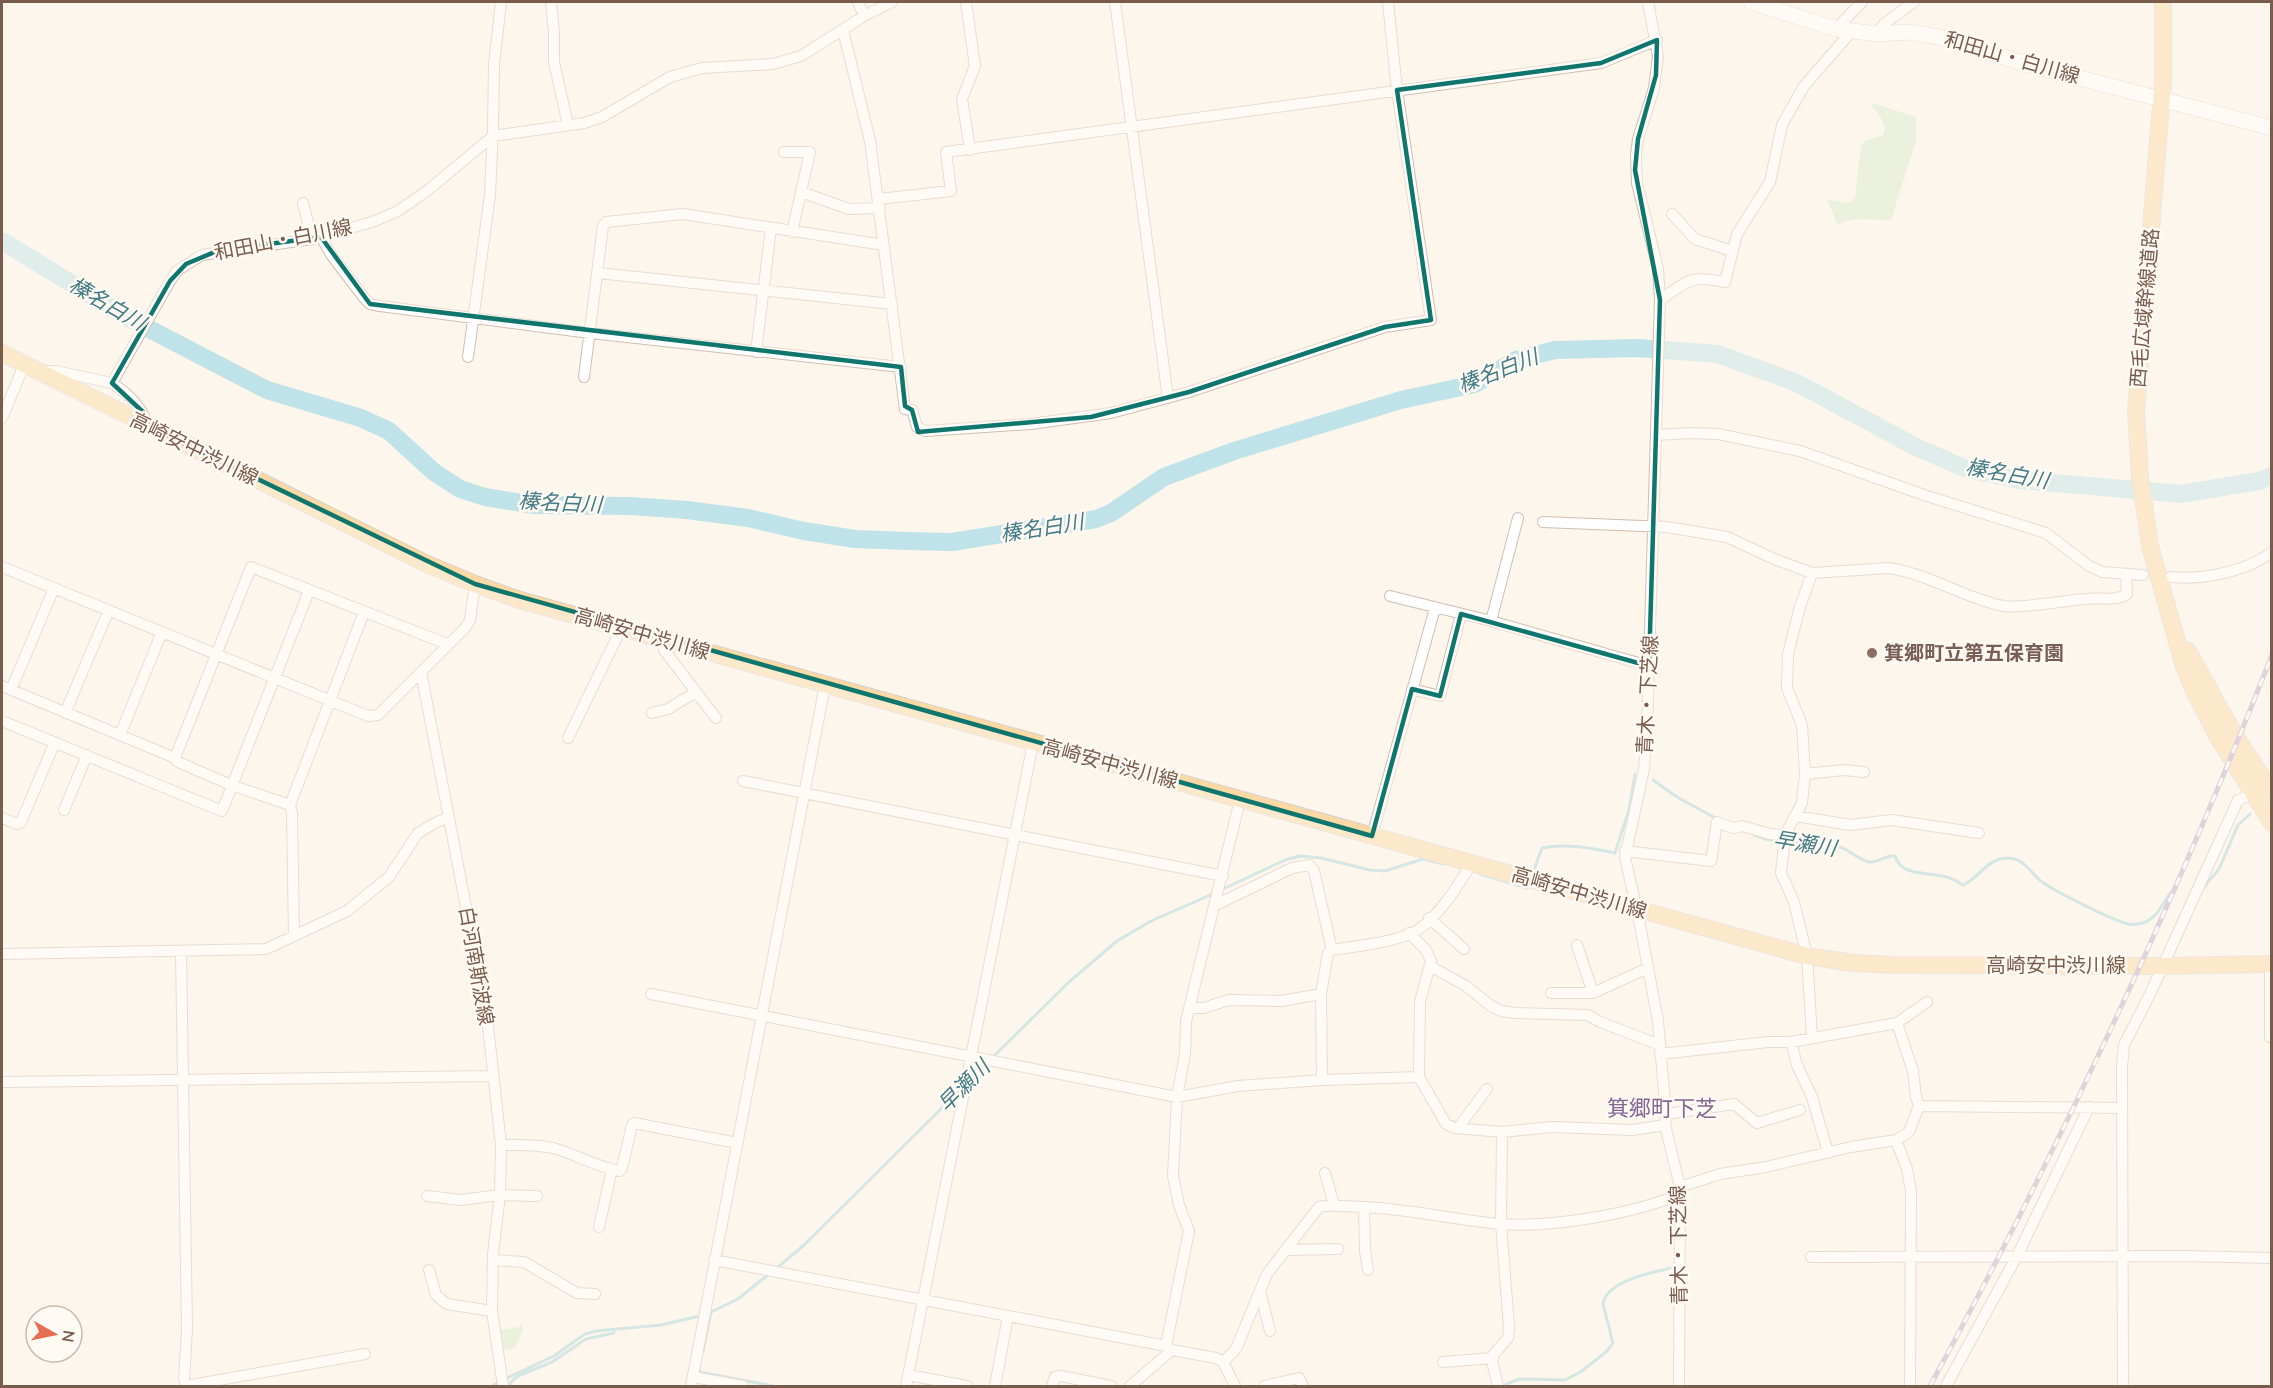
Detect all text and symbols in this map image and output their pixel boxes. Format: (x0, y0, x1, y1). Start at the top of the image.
street label: 和田山・白川線 (1941, 26, 2083, 90)
street label: 和田山・白川線 (212, 213, 354, 267)
street label: 西毛広域幹線道路 (2125, 227, 2165, 389)
water label: 榛名白川 (64, 271, 152, 338)
water label: 榛名白川 (1454, 342, 1544, 399)
street label: 高崎安中渋川線 (125, 406, 263, 492)
water label: 榛名白川 (1963, 453, 2053, 495)
water label: 榛名白川 (517, 487, 605, 519)
water label: 榛名白川 (998, 507, 1088, 548)
street label: 高崎安中渋川線 (571, 602, 713, 666)
street label: 青木・下芝線 (1631, 634, 1665, 756)
place label: 箕郷町立第五保育園 (1884, 640, 2064, 667)
marker: 箕郷町立第五保育園 (1865, 646, 1879, 660)
street label: 高崎安中渋川線 (1039, 733, 1181, 795)
water label: 早瀬川 (1772, 825, 1840, 863)
street label: 高崎安中渋川線 (1508, 861, 1650, 925)
street label: 白河南斯波線 (452, 905, 500, 1027)
street label: 高崎安中渋川線 (1986, 952, 2126, 979)
water label: 早瀬川 (932, 1052, 998, 1118)
district label: 箕郷町下芝 (1607, 1094, 1717, 1124)
street label: 青木・下芝線 (1664, 1185, 1694, 1305)
north arrow (24, 1304, 84, 1364)
text: N (56, 1329, 80, 1344)

